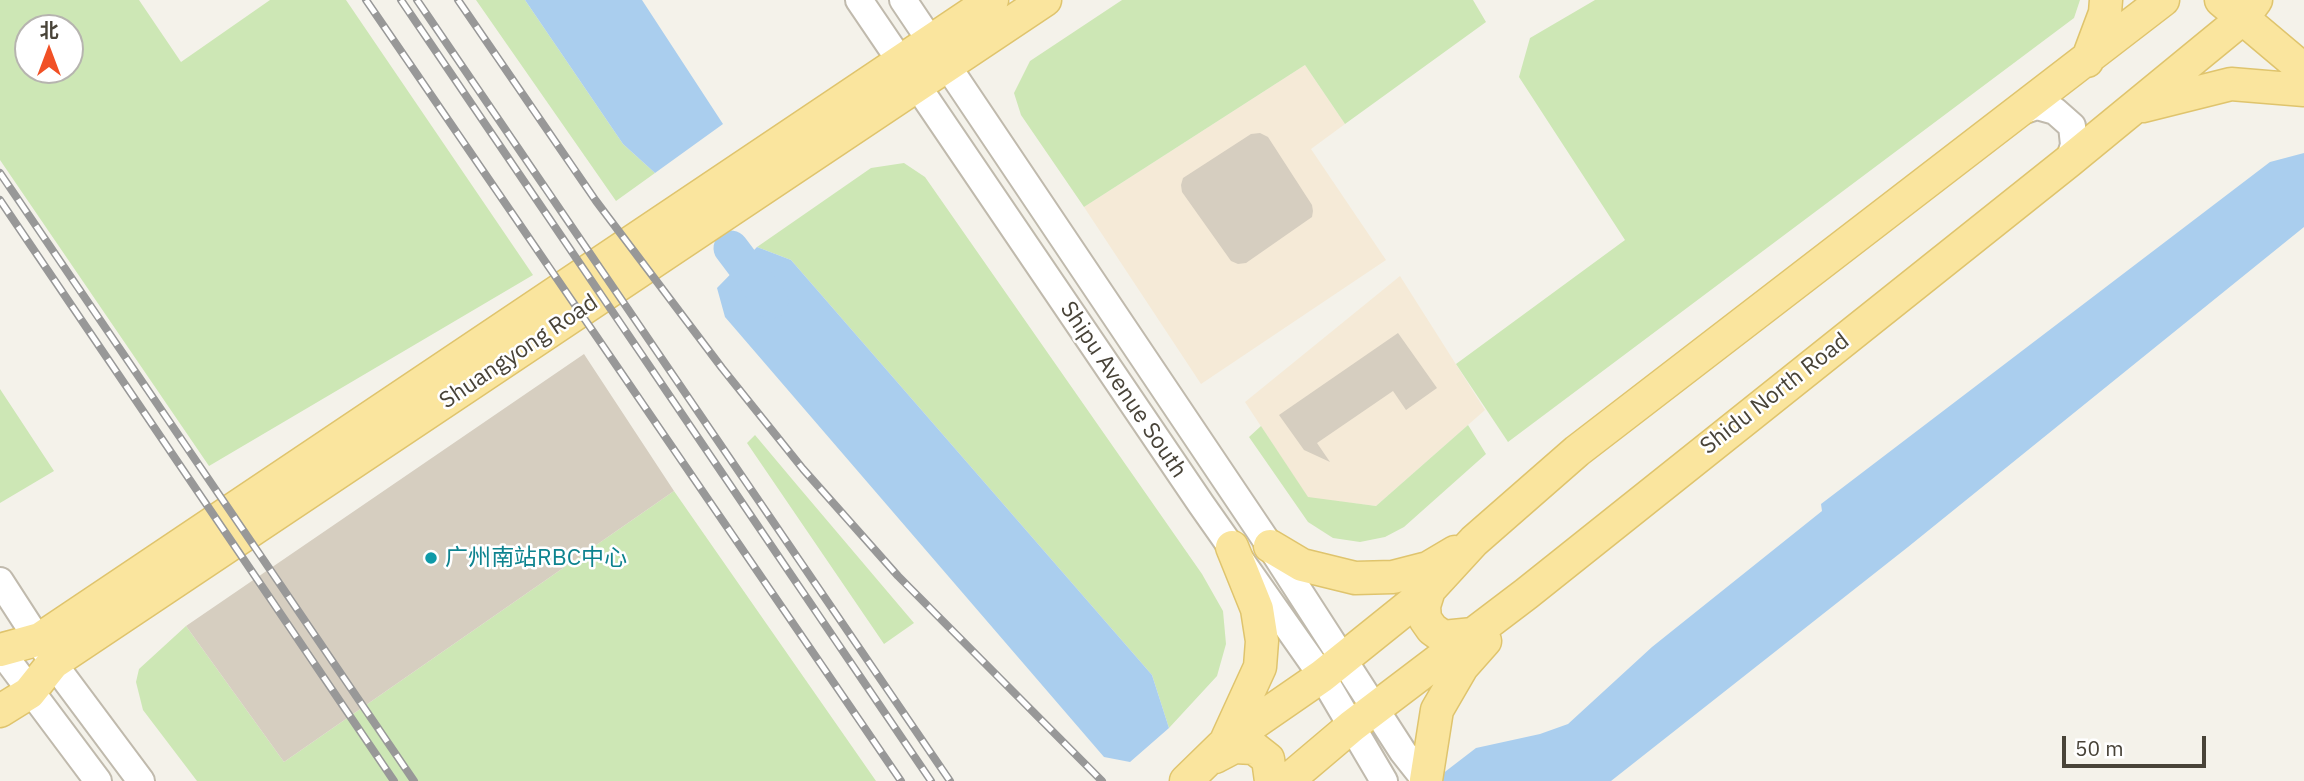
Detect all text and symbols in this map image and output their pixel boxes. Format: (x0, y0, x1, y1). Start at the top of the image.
north arrow (14, 14, 84, 84)
text: 北 (39, 18, 59, 42)
street label: Shuangyong Road (435, 289, 603, 415)
street label: Shipu Avenue South (1054, 297, 1192, 483)
street label: Shidu North Road (1695, 327, 1855, 461)
place label: 广州南站RBC中心 (445, 544, 627, 572)
marker: 广州南站RBC中心 (423, 550, 439, 566)
scale bar (2066, 722, 2210, 766)
text: 50 m (2075, 734, 2124, 762)

